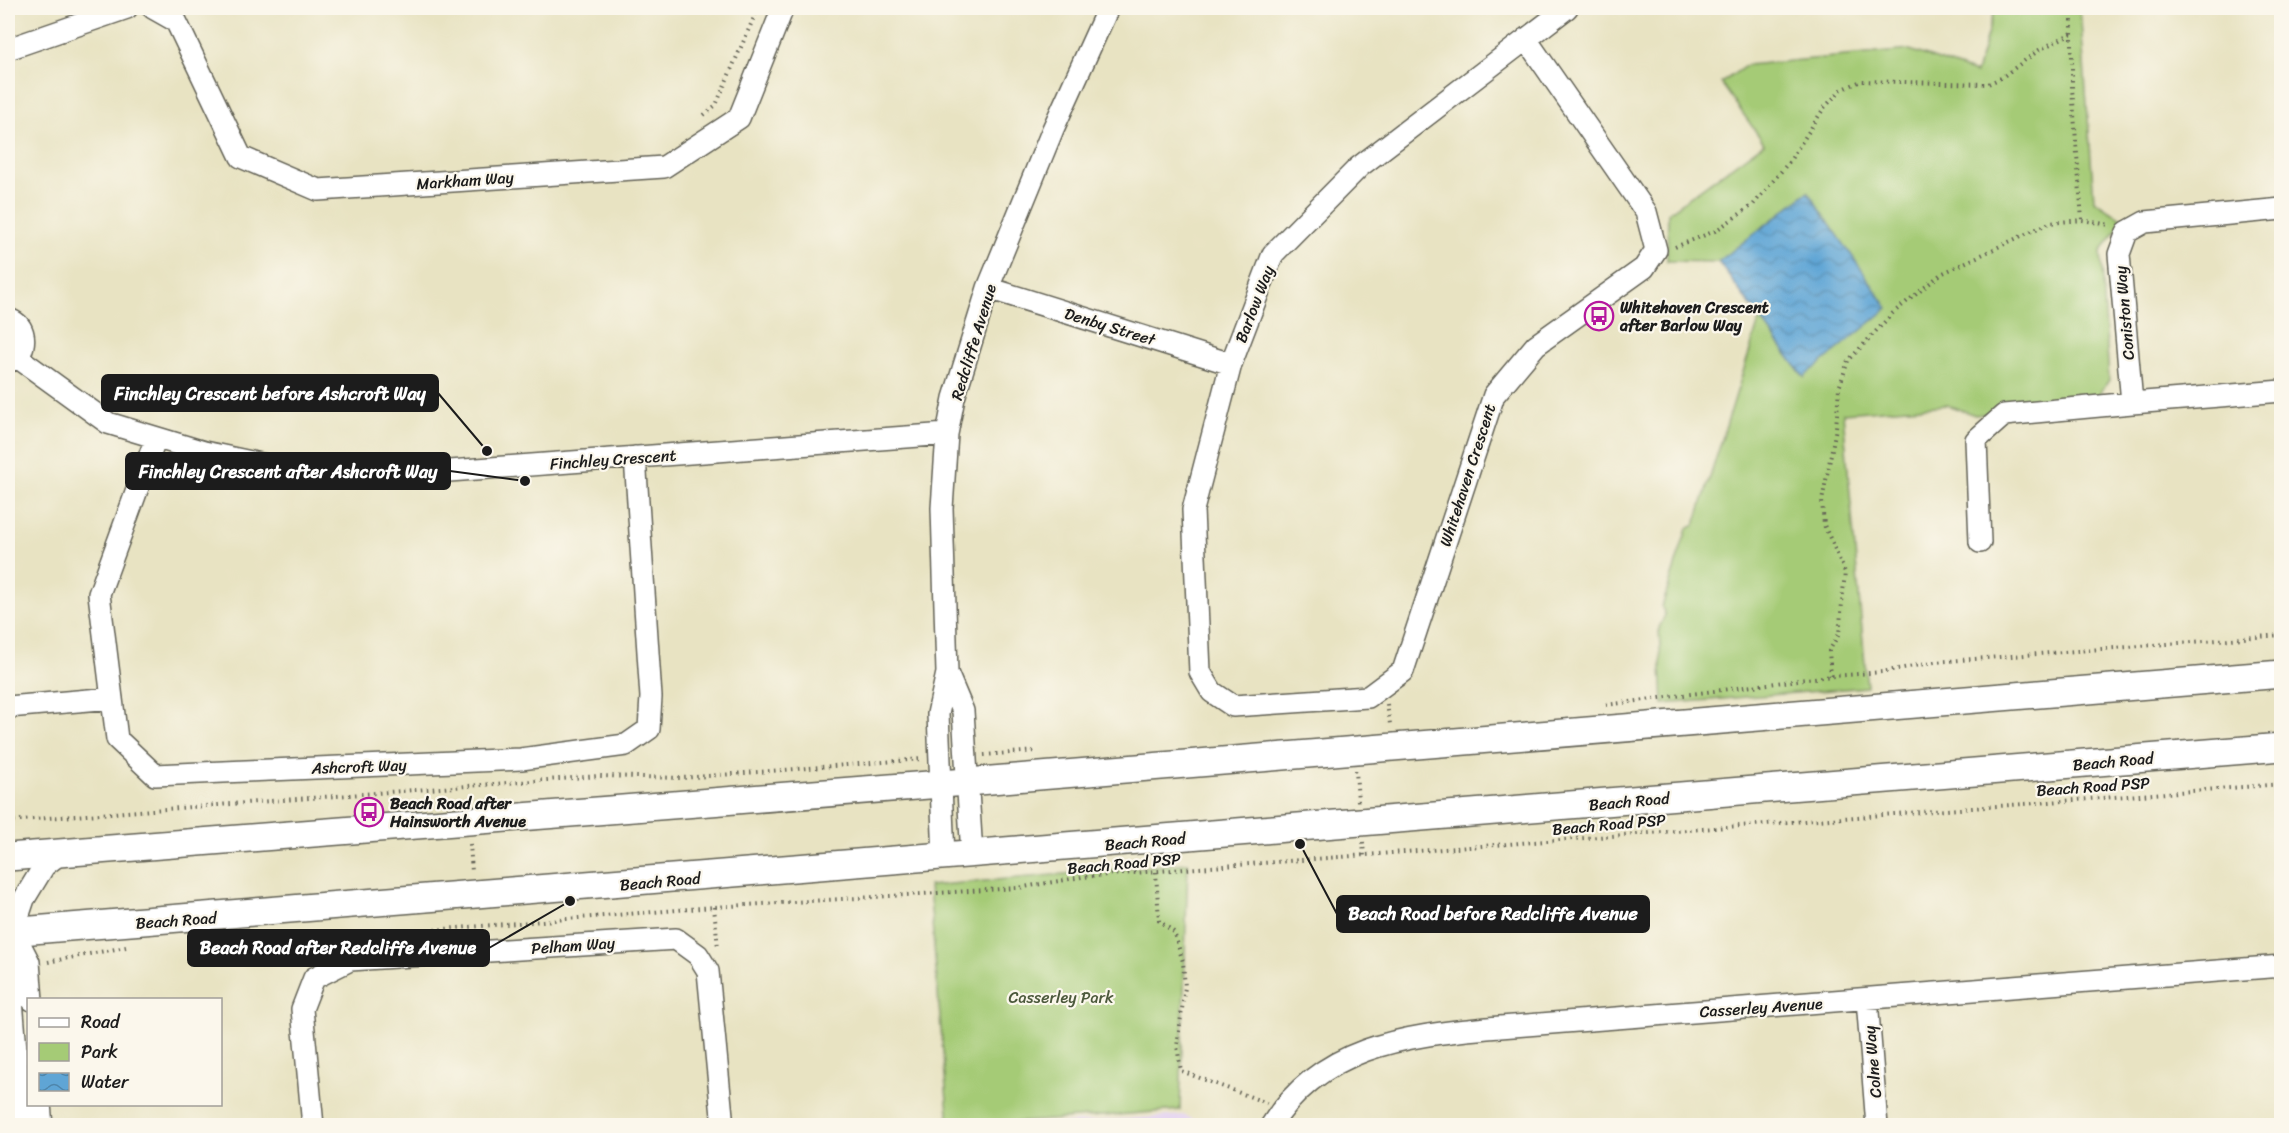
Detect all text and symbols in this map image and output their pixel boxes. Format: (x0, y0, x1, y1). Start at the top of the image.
street label: Markham Way (415, 163, 515, 198)
street label: Barlow Way (1226, 260, 1283, 347)
street label: Coniston Way (2106, 264, 2143, 361)
street label: Redcliffe Avenue (942, 280, 1005, 404)
place label: Whitehaven Crescent after Barlow Way (1619, 293, 1769, 340)
street label: Denby Street (1061, 299, 1159, 354)
bus stop icon: Whitehaven Crescent after Barlow Way (1583, 300, 1615, 332)
callout: Finchley Crescent before Ashcroft Way (102, 375, 438, 411)
text: Finchley Crescent before Ashcroft Way (113, 378, 426, 410)
street label: Whitehaven Crescent (1431, 400, 1504, 550)
street label: Finchley Crescent (549, 441, 677, 478)
callout: Finchley Crescent after Ashcroft Way (126, 453, 450, 489)
text: Finchley Crescent after Ashcroft Way (138, 456, 438, 488)
street label: Beach Road (2071, 743, 2156, 779)
street label: Ashcroft Way (310, 750, 408, 783)
street label: Beach Road PSP (2035, 768, 2151, 805)
street label: Beach Road (1587, 783, 1672, 819)
place label: Beach Road after Hainsworth Avenue (389, 789, 526, 836)
bus stop icon: Beach Road after Hainsworth Avenue (353, 796, 385, 828)
street label: Beach Road PSP (1551, 805, 1668, 844)
street label: Beach Road (1103, 823, 1188, 859)
street label: Beach Road PSP (1066, 844, 1183, 883)
street label: Beach Road (618, 863, 703, 899)
callout: Beach Road before Redcliffe Avenue (1337, 896, 1649, 932)
text: Beach Road before Redcliffe Avenue (1348, 898, 1639, 930)
street label: Beach Road (135, 903, 219, 938)
street label: Pelham Way (530, 928, 617, 963)
callout: Beach Road after Redcliffe Avenue (188, 930, 489, 966)
text: Beach Road after Redcliffe Avenue (200, 932, 476, 964)
park label: Casserley Park (1008, 983, 1114, 1012)
street label: Casserley Avenue (1699, 989, 1824, 1026)
legend (27, 998, 222, 1106)
text: Road (81, 1006, 121, 1038)
street label: Colne Way (1855, 1024, 1890, 1099)
text: Park (81, 1036, 118, 1068)
text: Water (81, 1066, 130, 1098)

